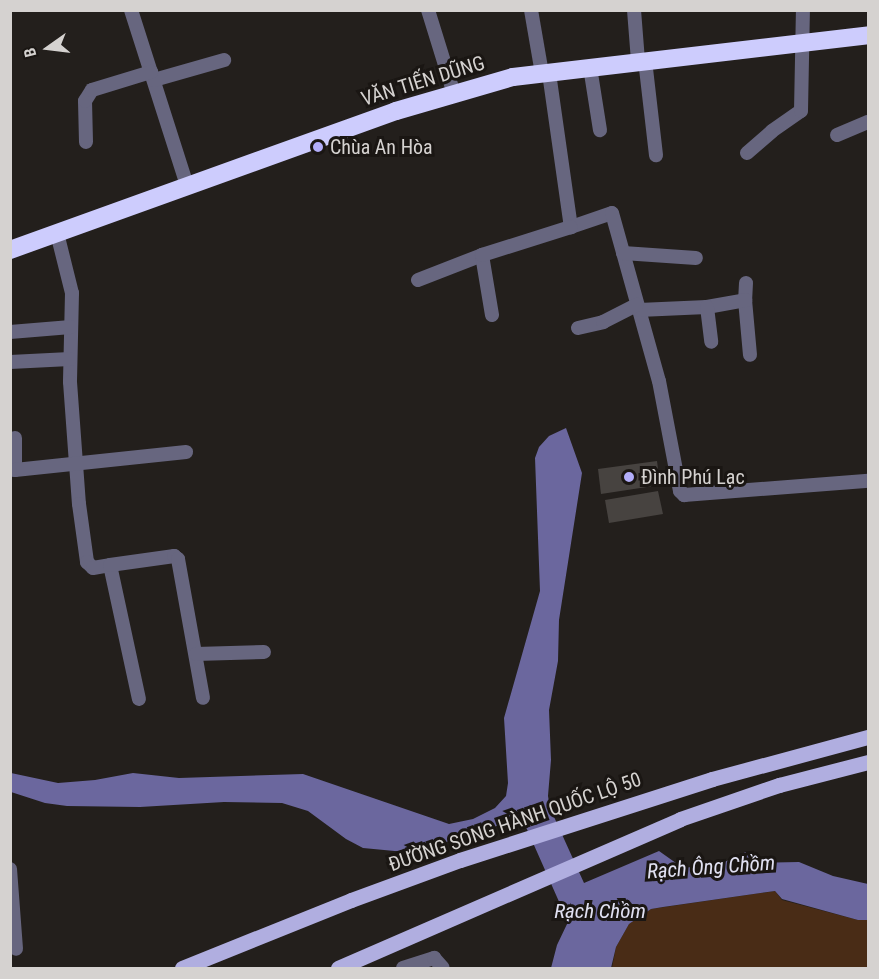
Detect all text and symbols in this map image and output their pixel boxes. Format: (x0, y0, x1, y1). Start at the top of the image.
north arrow (18, 18, 78, 78)
text: B (20, 46, 40, 59)
street label: VĂN TIẾN DŨNG (358, 51, 488, 111)
place label: Chùa An Hòa (330, 135, 433, 159)
marker: Chùa An Hòa (311, 140, 325, 154)
place label: Đình Phú Lạc (641, 465, 745, 489)
marker: Đình Phú Lạc (622, 470, 636, 484)
street label: ĐƯỜNG SONG HÀNH QUỐC LỘ 50 (385, 767, 645, 877)
water label: Rạch Ông Chồm (646, 850, 776, 884)
water label: Rạch Chồm (554, 898, 646, 924)

